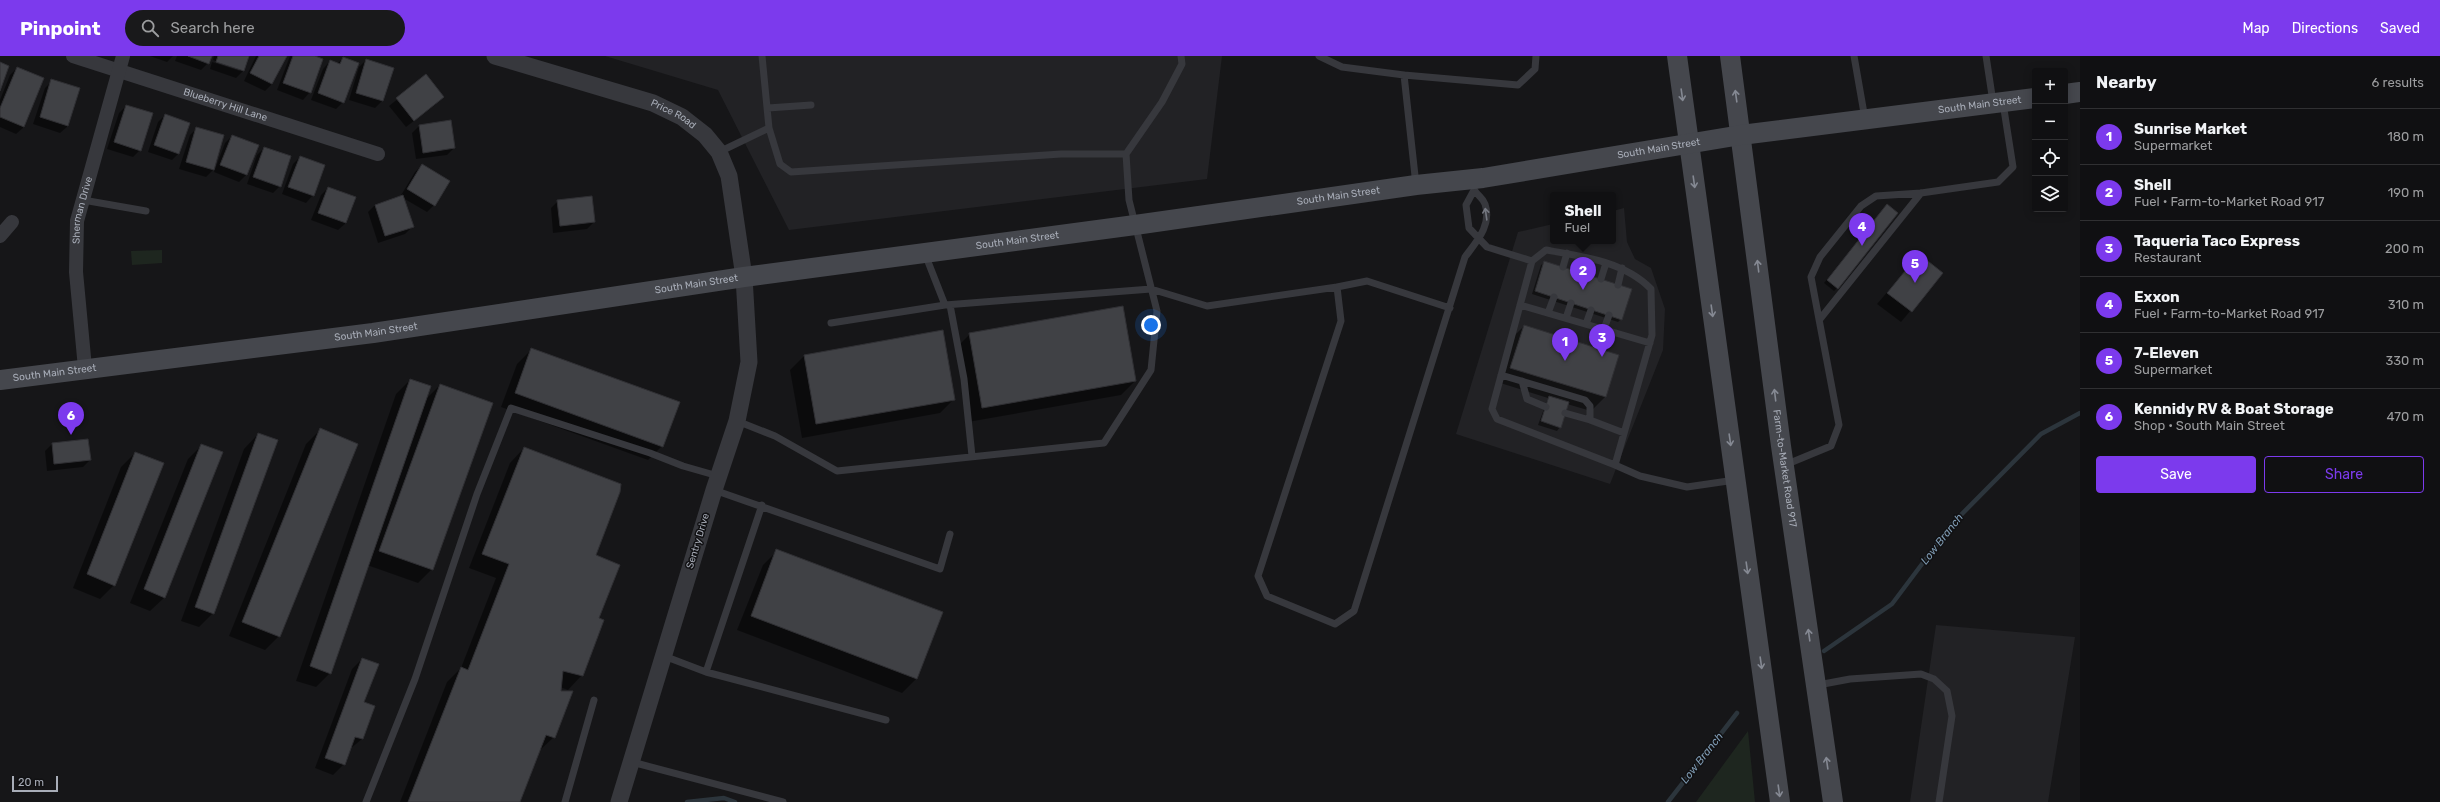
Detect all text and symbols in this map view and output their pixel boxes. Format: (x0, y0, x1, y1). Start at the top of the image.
search box (125, 10, 405, 46)
text: Pinpoint (20, 17, 101, 40)
icon: search (139, 17, 161, 39)
text: Search here (171, 19, 255, 37)
text: Map (2243, 20, 2270, 37)
text: Directions (2292, 20, 2358, 37)
text: Saved (2380, 20, 2420, 37)
map controls (2032, 68, 2068, 212)
button: + (2032, 68, 2068, 104)
text: Nearby (2096, 72, 2157, 92)
text: 6 results (2372, 75, 2424, 90)
street label: Blueberry Hill Lane (182, 86, 269, 124)
one-way arrow (1678, 88, 1686, 101)
one-way arrow (1732, 90, 1740, 103)
street label: South Main Street (1937, 94, 2022, 116)
street label: Price Road (649, 97, 698, 132)
button: − (2032, 104, 2068, 140)
text: Sunrise Market (2134, 120, 2247, 138)
text: 1 (2106, 129, 2112, 144)
text: 180 m (2387, 129, 2424, 144)
street label: South Main Street (1616, 136, 1701, 162)
text: Supermarket (2134, 138, 2212, 153)
button: locate (2032, 140, 2068, 176)
street label: Sherman Drive (71, 175, 95, 244)
one-way arrow (1690, 175, 1698, 188)
button: layers (2032, 176, 2068, 212)
text: Shell (2134, 176, 2171, 194)
street label: South Main Street (1296, 184, 1381, 208)
text: 2 (2105, 185, 2113, 200)
text: 190 m (2388, 185, 2424, 200)
popup (1550, 192, 1616, 244)
text: Fuel · Farm-to-Market Road 917 (2134, 194, 2324, 209)
text: Shell (1564, 202, 1602, 220)
one-way arrow (1482, 208, 1490, 221)
pin: 4 (1849, 213, 1875, 246)
text: Fuel (1564, 220, 1590, 235)
street label: South Main Street (975, 229, 1060, 252)
text: Taqueria Taco Express (2134, 232, 2300, 250)
text: 3 (2105, 241, 2113, 256)
text: 200 m (2385, 241, 2424, 256)
pin: 5 (1902, 250, 1928, 283)
text: Restaurant (2134, 250, 2201, 265)
pin: 2 (1570, 257, 1596, 290)
one-way arrow (1754, 260, 1762, 273)
street label: South Main Street (654, 272, 739, 296)
text: Exxon (2134, 288, 2180, 306)
text: 4 (2105, 297, 2113, 312)
text: 310 m (2388, 297, 2424, 312)
one-way arrow (1708, 304, 1716, 317)
text: Fuel · Farm-to-Market Road 917 (2134, 306, 2324, 321)
your location (1141, 315, 1161, 335)
street label: South Main Street (334, 320, 418, 344)
pin: 3 (1589, 324, 1615, 357)
pin: 1 (1552, 328, 1578, 361)
text: 7-Eleven (2134, 344, 2199, 362)
text: 5 (2105, 353, 2113, 368)
text: 330 m (2385, 353, 2424, 368)
street label: South Main Street (12, 362, 97, 384)
text: Supermarket (2134, 362, 2212, 377)
one-way arrow (1771, 389, 1779, 402)
text: Kennidy RV & Boat Storage (2134, 400, 2334, 418)
pin: 6 (58, 402, 84, 435)
street label: Farm-to-Market Road 917 (1770, 409, 1799, 528)
text: 6 (2105, 409, 2113, 424)
text: 470 m (2386, 409, 2424, 424)
text: Shop · South Main Street (2134, 418, 2285, 433)
one-way arrow (1726, 433, 1734, 446)
button: Save (2096, 456, 2256, 493)
button: Share (2264, 456, 2424, 493)
street label: Sentry Drive (684, 511, 712, 570)
water label: Low Branch (1918, 511, 1966, 567)
one-way arrow (1744, 561, 1751, 574)
one-way arrow (1805, 629, 1813, 642)
one-way arrow (1757, 656, 1765, 669)
water label: Low Branch (1678, 730, 1726, 786)
one-way arrow (1823, 757, 1831, 770)
scale bar (12, 774, 58, 793)
text: 20 m (18, 776, 44, 789)
one-way arrow (1775, 784, 1783, 797)

